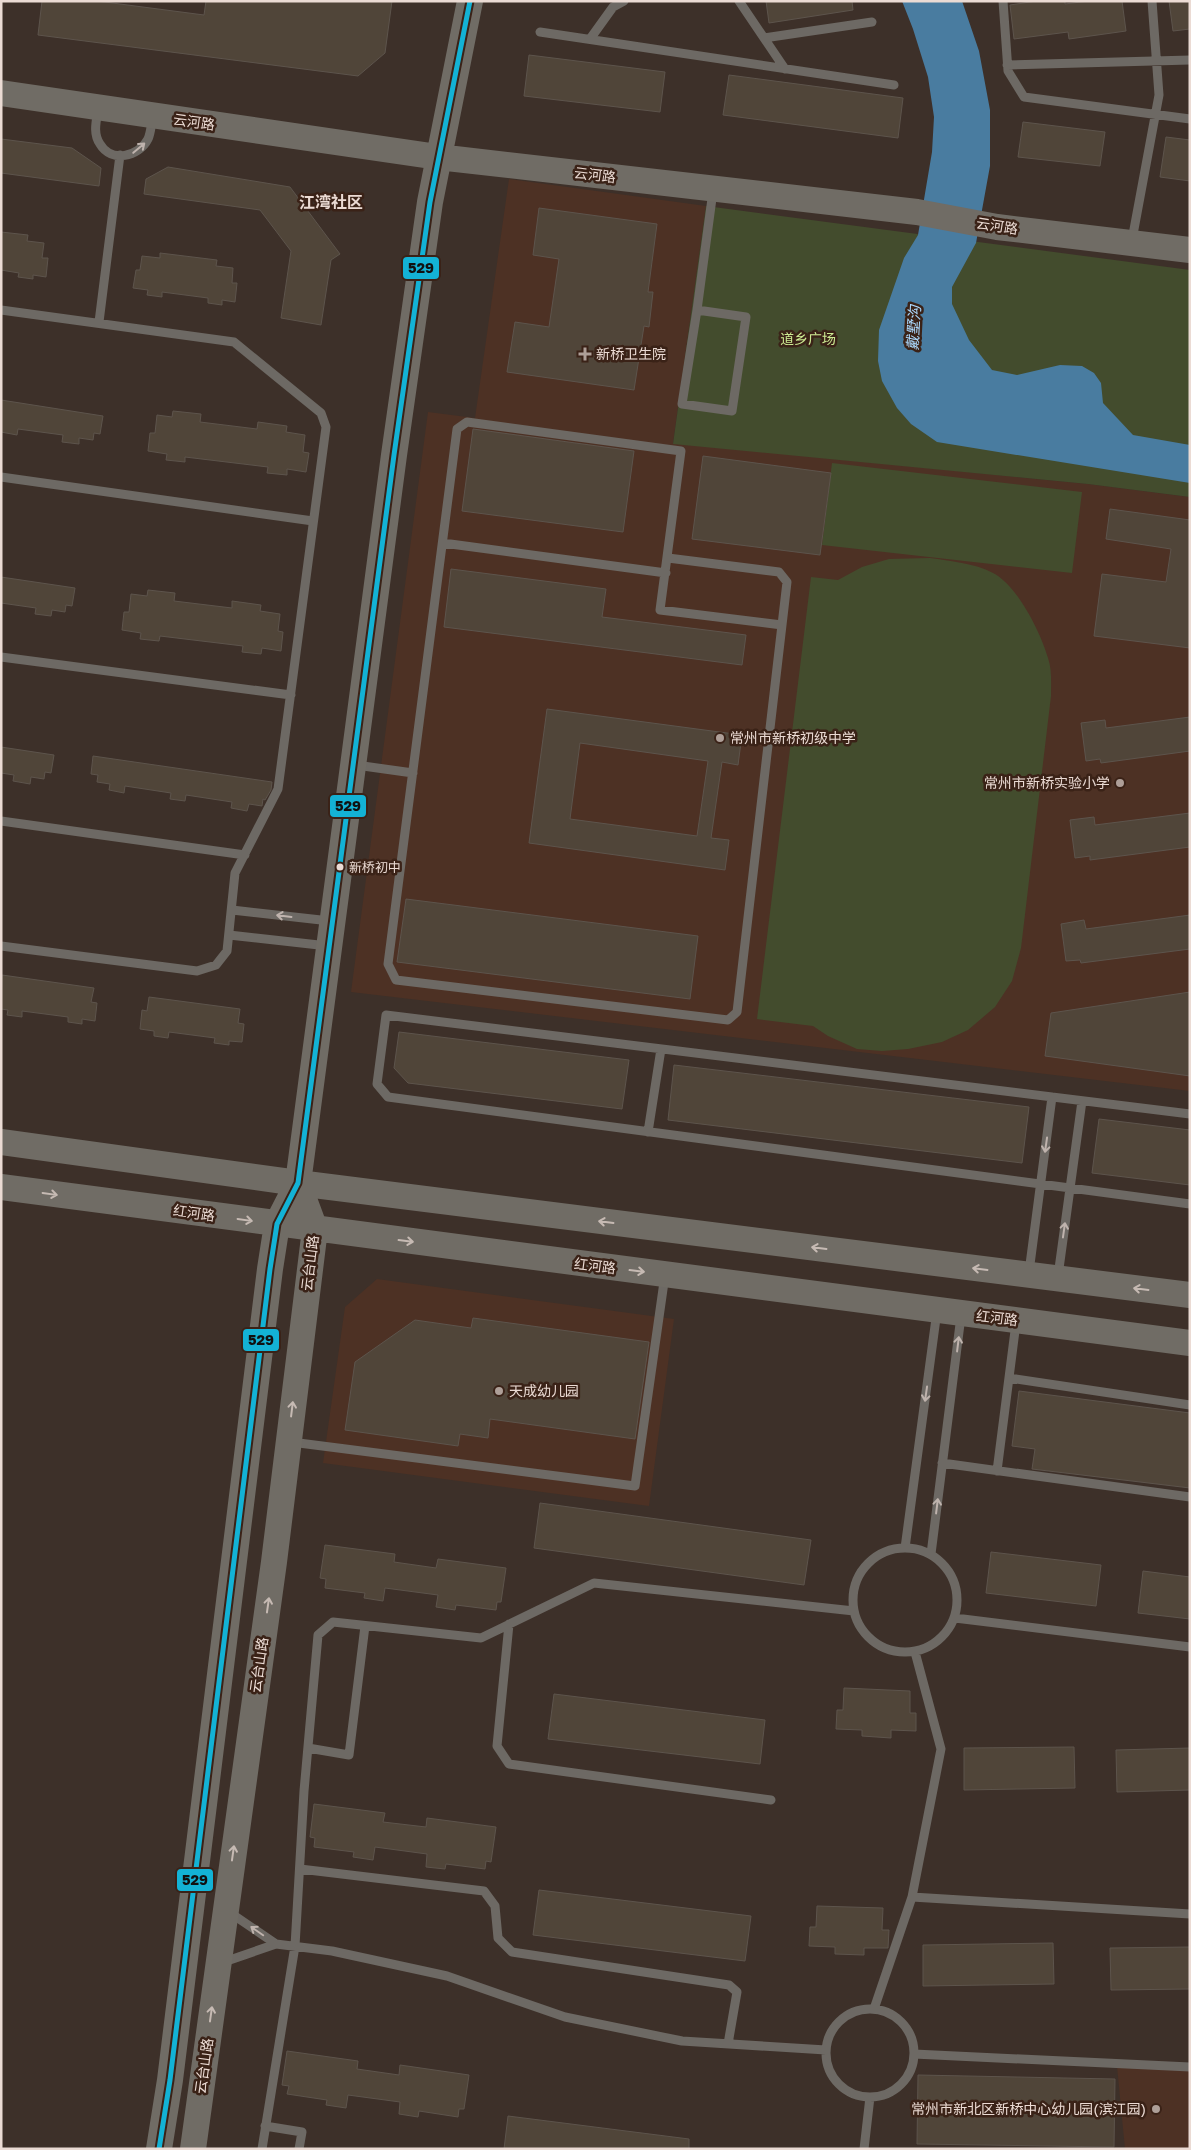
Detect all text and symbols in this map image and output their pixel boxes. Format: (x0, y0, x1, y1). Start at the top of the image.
street label: 云河路 (172, 110, 216, 133)
one-way arrow (132, 142, 145, 153)
street label: 云河路 (573, 164, 617, 185)
district label: 江湾社区 (299, 192, 363, 212)
street label: 云河路 (975, 214, 1019, 237)
line badge: 529 (402, 256, 440, 280)
text: 529 (408, 259, 434, 276)
water label: 戴墅沟 (903, 303, 923, 351)
park label: 道乡广场 (780, 330, 836, 347)
place label: 新桥卫生院 (596, 345, 666, 362)
marker: 新桥卫生院 (578, 347, 592, 361)
place label: 常州市新桥初级中学 (730, 729, 856, 746)
marker: 常州市新桥初级中学 (714, 732, 726, 744)
place label: 常州市新桥实验小学 (984, 774, 1110, 791)
marker: 常州市新桥实验小学 (1114, 777, 1126, 789)
line badge: 529 (329, 794, 367, 818)
text: 529 (335, 797, 361, 814)
place label: 新桥初中 (349, 859, 401, 875)
marker: 新桥初中 (335, 862, 345, 872)
one-way arrow (277, 911, 293, 921)
one-way arrow (1041, 1137, 1051, 1153)
one-way arrow (41, 1189, 57, 1199)
street label: 红河路 (172, 1201, 216, 1224)
one-way arrow (237, 1215, 253, 1225)
one-way arrow (598, 1217, 614, 1227)
one-way arrow (1059, 1223, 1069, 1239)
street label: 云台山路 (298, 1234, 321, 1292)
one-way arrow (398, 1236, 414, 1246)
one-way arrow (811, 1243, 827, 1253)
street label: 红河路 (573, 1255, 617, 1276)
one-way arrow (972, 1264, 988, 1274)
one-way arrow (629, 1266, 645, 1276)
one-way arrow (1134, 1284, 1150, 1294)
street label: 红河路 (975, 1307, 1019, 1328)
line badge: 529 (242, 1328, 280, 1352)
text: 529 (248, 1331, 274, 1348)
one-way arrow (953, 1337, 963, 1353)
place label: 天成幼儿园 (509, 1382, 579, 1399)
marker: 天成幼儿园 (493, 1385, 505, 1397)
one-way arrow (921, 1385, 931, 1401)
one-way arrow (287, 1401, 297, 1417)
one-way arrow (932, 1498, 942, 1514)
one-way arrow (263, 1597, 273, 1613)
street label: 云台山路 (246, 1636, 271, 1694)
one-way arrow (229, 1845, 239, 1861)
line badge: 529 (176, 1868, 214, 1892)
text: 529 (182, 1871, 208, 1888)
one-way arrow (250, 1926, 264, 1936)
one-way arrow (207, 2006, 217, 2022)
street label: 云台山路 (191, 2037, 216, 2095)
place label: 常州市新北区新桥中心幼儿园(滨江园) (911, 2100, 1146, 2117)
marker: 常州市新北区新桥中心幼儿园(滨江园) (1150, 2103, 1162, 2115)

